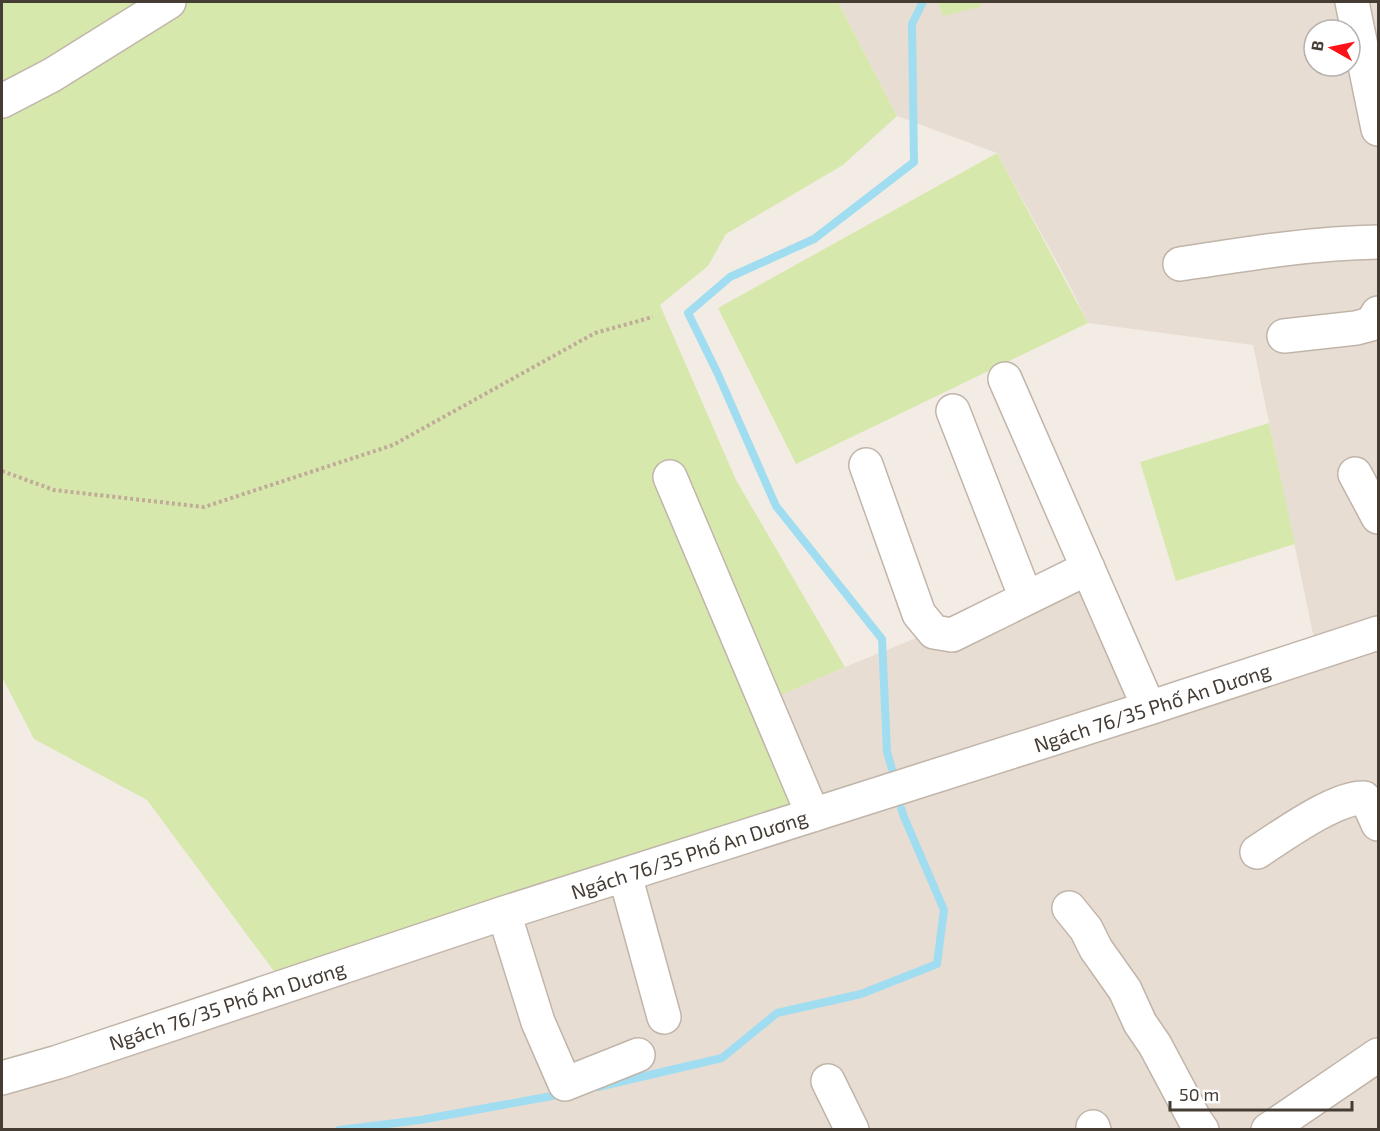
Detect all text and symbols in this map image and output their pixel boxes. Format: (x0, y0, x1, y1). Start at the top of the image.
north arrow (1302, 18, 1362, 78)
text: B (1307, 39, 1327, 52)
street label: Ngách 76/35 Phố An Dương (1031, 657, 1273, 757)
street label: Ngách 76/35 Phố An Dương (568, 804, 810, 904)
street label: Ngách 76/35 Phố An Dương (106, 955, 348, 1055)
scale bar (1170, 1074, 1352, 1112)
text: 50 m (1179, 1083, 1219, 1105)

